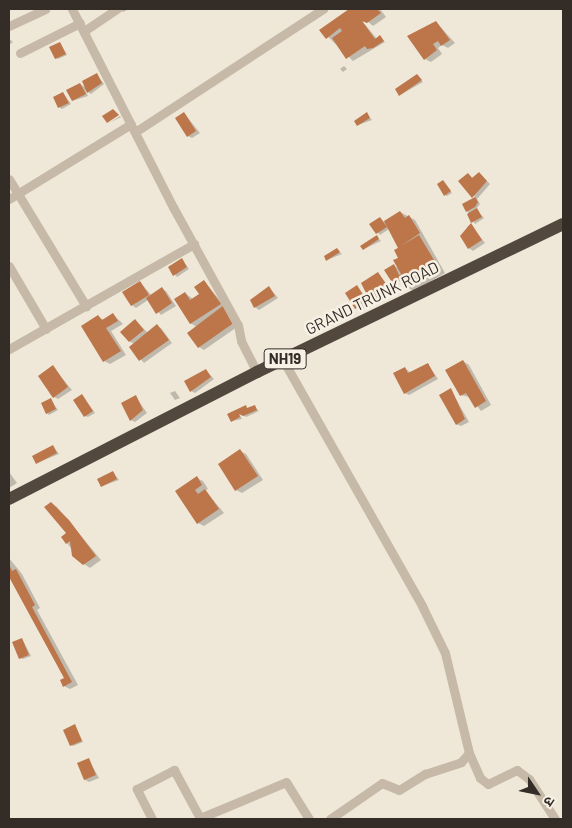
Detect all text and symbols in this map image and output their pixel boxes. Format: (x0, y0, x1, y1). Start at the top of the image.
street label: GRAND TRUNK ROAD (302, 257, 442, 339)
road number: NH19 (262, 346, 308, 372)
north arrow (512, 768, 562, 818)
text: उ (541, 794, 559, 810)

